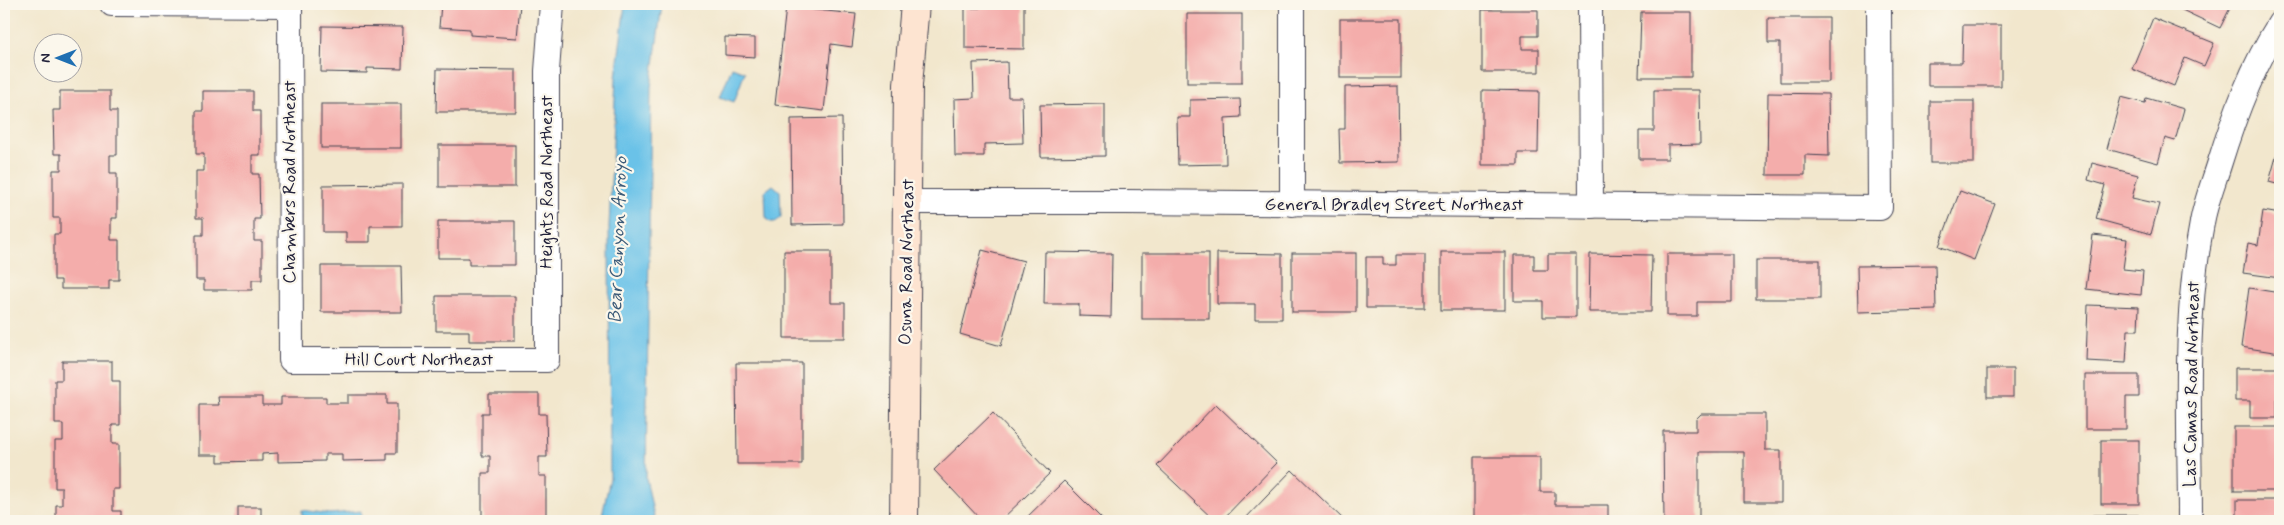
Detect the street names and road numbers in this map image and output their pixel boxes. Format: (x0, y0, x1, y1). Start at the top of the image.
street label: Chambers Road Northeast (278, 80, 302, 284)
street label: Heights Road Northeast (535, 95, 559, 269)
street label: Osuna Road Northeast (894, 178, 920, 345)
street label: General Bradley Street Northeast (1265, 193, 1524, 217)
street label: Las Camas Road Northeast (2178, 280, 2206, 487)
street label: Hill Court Northeast (345, 348, 494, 372)

